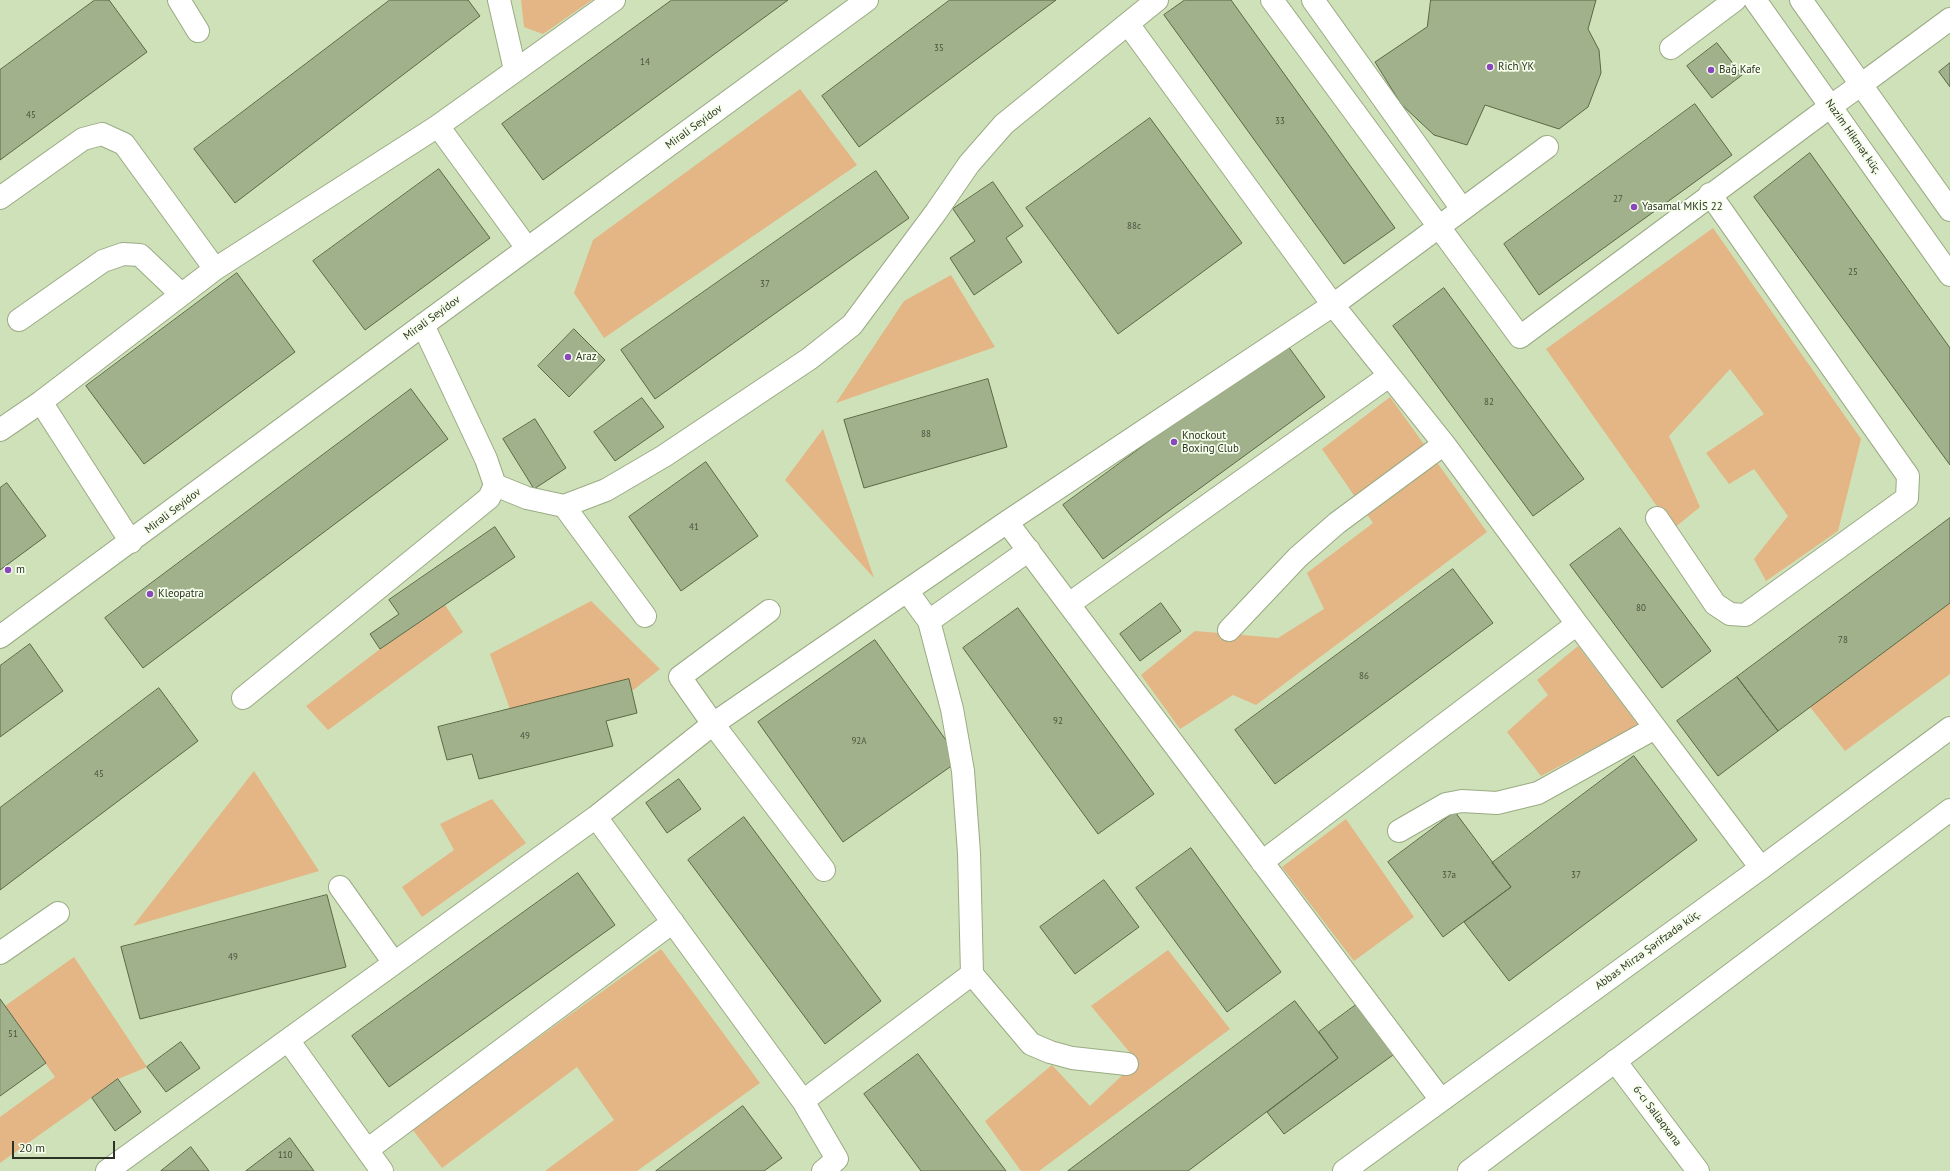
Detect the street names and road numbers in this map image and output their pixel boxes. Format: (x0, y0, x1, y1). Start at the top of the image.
street label: Nazim Hikmət küç. (1822, 97, 1884, 177)
street label: Mirəli Seyidov (663, 102, 725, 152)
street label: Mirəli Seyidov (401, 293, 463, 343)
street label: Mirəli Seyidov (142, 486, 204, 536)
street label: Abbas Mirzə Şərifzadə küç. (1593, 907, 1703, 993)
street label: 6-cı Sallaqxana (1630, 1083, 1684, 1149)

